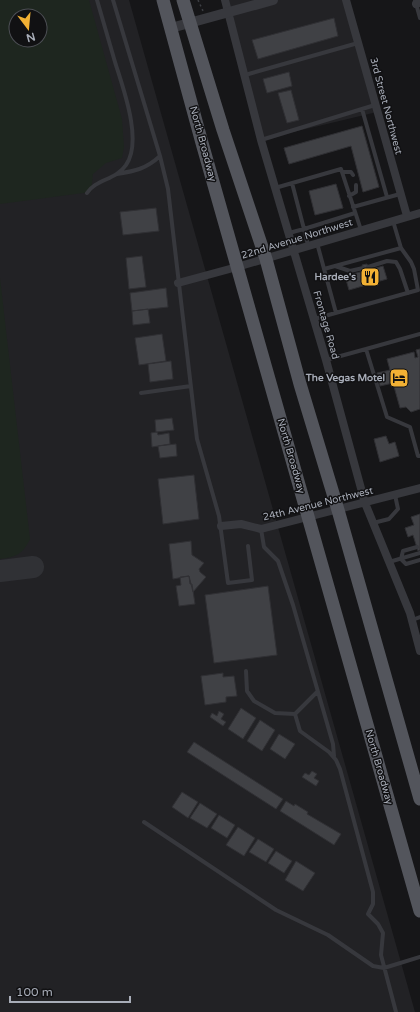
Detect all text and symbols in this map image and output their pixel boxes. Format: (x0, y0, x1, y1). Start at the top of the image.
north arrow (8, 8, 48, 48)
text: N (25, 30, 37, 45)
street label: 3rd Street Northwest (367, 56, 405, 156)
street label: North Broadway (187, 105, 219, 184)
street label: 22nd Avenue Northwest (240, 216, 354, 262)
restaurant icon: Hardee's (359, 266, 381, 288)
place label: Hardee's (315, 271, 356, 283)
street label: Frontage Road (310, 289, 342, 361)
hotel icon: The Vegas Motel (388, 367, 410, 389)
place label: The Vegas Motel (305, 372, 385, 384)
street label: North Broadway (275, 417, 308, 496)
street label: 24th Avenue Northwest (262, 484, 375, 524)
street label: North Broadway (363, 728, 396, 807)
scale bar (10, 978, 130, 1004)
text: 100 m (16, 985, 53, 999)

